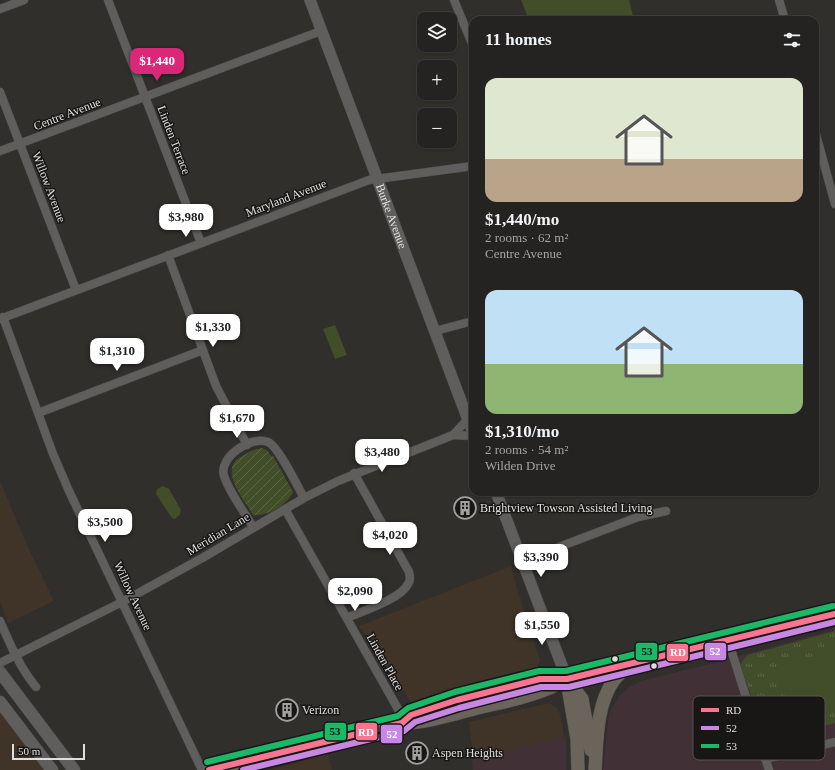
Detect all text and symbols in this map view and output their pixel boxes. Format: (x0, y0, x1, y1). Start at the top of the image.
map controls (417, 12, 457, 148)
button: layers (417, 12, 457, 52)
icon: filters (781, 29, 803, 51)
text: 11 homes (485, 30, 552, 49)
pin: $1,440 (124, 48, 190, 82)
text: $1,440 (139, 53, 175, 68)
button: + (417, 60, 457, 100)
street label: Centre Avenue (31, 95, 103, 133)
street label: Linden Terrace (154, 104, 194, 176)
icon: home (608, 104, 680, 176)
button: − (417, 108, 457, 148)
street label: Willow Avenue (29, 150, 69, 224)
street label: Maryland Avenue (244, 176, 328, 220)
street label: Burke Avenue (373, 182, 410, 251)
pin: $3,980 (153, 204, 219, 238)
text: $3,980 (168, 209, 204, 224)
text: $1,440/mo (485, 210, 559, 229)
text: 2 rooms · 62 m² (485, 230, 568, 245)
text: Centre Avenue (485, 246, 562, 261)
pin: $1,330 (180, 314, 246, 348)
icon: home (608, 316, 680, 388)
text: $1,330 (195, 319, 231, 334)
pin: $1,310 (84, 338, 150, 372)
text: $1,310 (99, 343, 135, 358)
pin: $1,670 (204, 405, 270, 439)
text: $1,670 (219, 410, 255, 425)
text: $1,310/mo (485, 422, 559, 441)
pin: $3,480 (349, 439, 415, 473)
text: 2 rooms · 54 m² (485, 442, 568, 457)
text: $3,480 (364, 444, 400, 459)
text: Wilden Drive (485, 458, 556, 473)
building icon: Brightview Towson Assisted Living (452, 495, 478, 521)
place label: Brightview Towson Assisted Living (480, 501, 653, 515)
pin: $3,500 (72, 509, 138, 543)
street label: Meridian Lane (184, 510, 252, 558)
text: $3,500 (87, 514, 123, 529)
pin: $4,020 (357, 522, 423, 556)
text: $4,020 (372, 527, 408, 542)
pin: $3,390 (508, 544, 574, 578)
text: $3,390 (523, 549, 559, 564)
street label: Willow Avenue (111, 559, 155, 633)
pin: $2,090 (322, 578, 388, 612)
text: $2,090 (337, 583, 373, 598)
pin: $1,550 (509, 612, 575, 646)
text: $1,550 (524, 617, 560, 632)
street label: Linden Place (364, 631, 406, 693)
line badge: 53 (635, 642, 658, 661)
line badge: 52 (704, 642, 727, 661)
line badge: RD (666, 643, 689, 662)
text: 53 (642, 645, 653, 657)
text: 52 (710, 645, 721, 657)
text: RD (670, 646, 686, 658)
unlabelled marker (610, 654, 620, 664)
unlabelled marker (649, 661, 659, 671)
legend (693, 696, 825, 760)
building icon: Verizon (274, 697, 300, 723)
place label: Verizon (302, 703, 339, 717)
text: RD (726, 704, 741, 716)
line badge: 53 (324, 722, 347, 741)
line badge: RD (355, 722, 378, 741)
text: 52 (726, 722, 737, 734)
line badge: 52 (380, 724, 403, 744)
text: 53 (330, 725, 341, 737)
text: RD (358, 726, 374, 738)
text: 52 (387, 728, 398, 740)
building icon: Aspen Heights (404, 740, 430, 766)
text: 53 (726, 740, 738, 752)
scale bar (12, 742, 85, 761)
text: 50 m (18, 745, 40, 757)
place label: Aspen Heights (432, 746, 503, 760)

